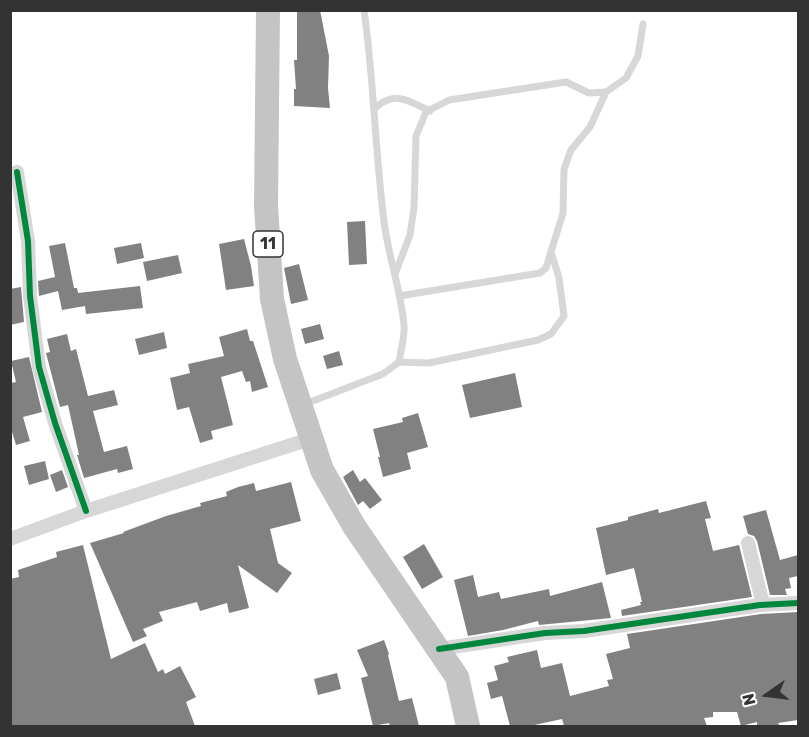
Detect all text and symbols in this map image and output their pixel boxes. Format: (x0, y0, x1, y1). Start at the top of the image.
road number: 11 (253, 231, 283, 257)
north arrow (737, 665, 797, 725)
text: N (738, 692, 760, 707)

